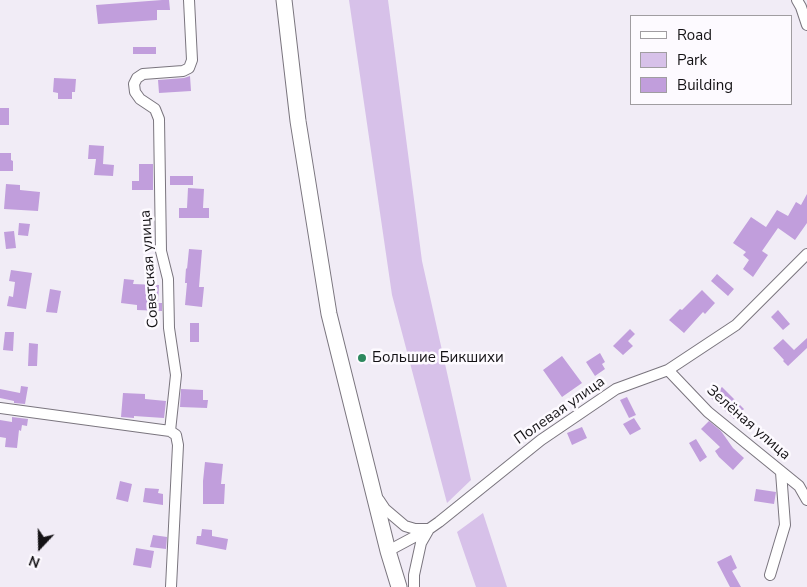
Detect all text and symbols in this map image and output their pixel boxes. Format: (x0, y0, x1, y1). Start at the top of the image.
legend (630, 15, 792, 105)
text: Road (677, 25, 712, 45)
text: Park (677, 50, 707, 70)
text: Building (677, 75, 733, 95)
street label: Советская улица (137, 209, 163, 329)
place label: Большие Бикшихи (372, 349, 504, 367)
marker: Большие Бикшихи (356, 352, 368, 364)
street label: Полевая улица (511, 373, 609, 449)
street label: Зелёная улица (702, 382, 794, 464)
north arrow (15, 522, 65, 572)
text: N (26, 551, 43, 572)

